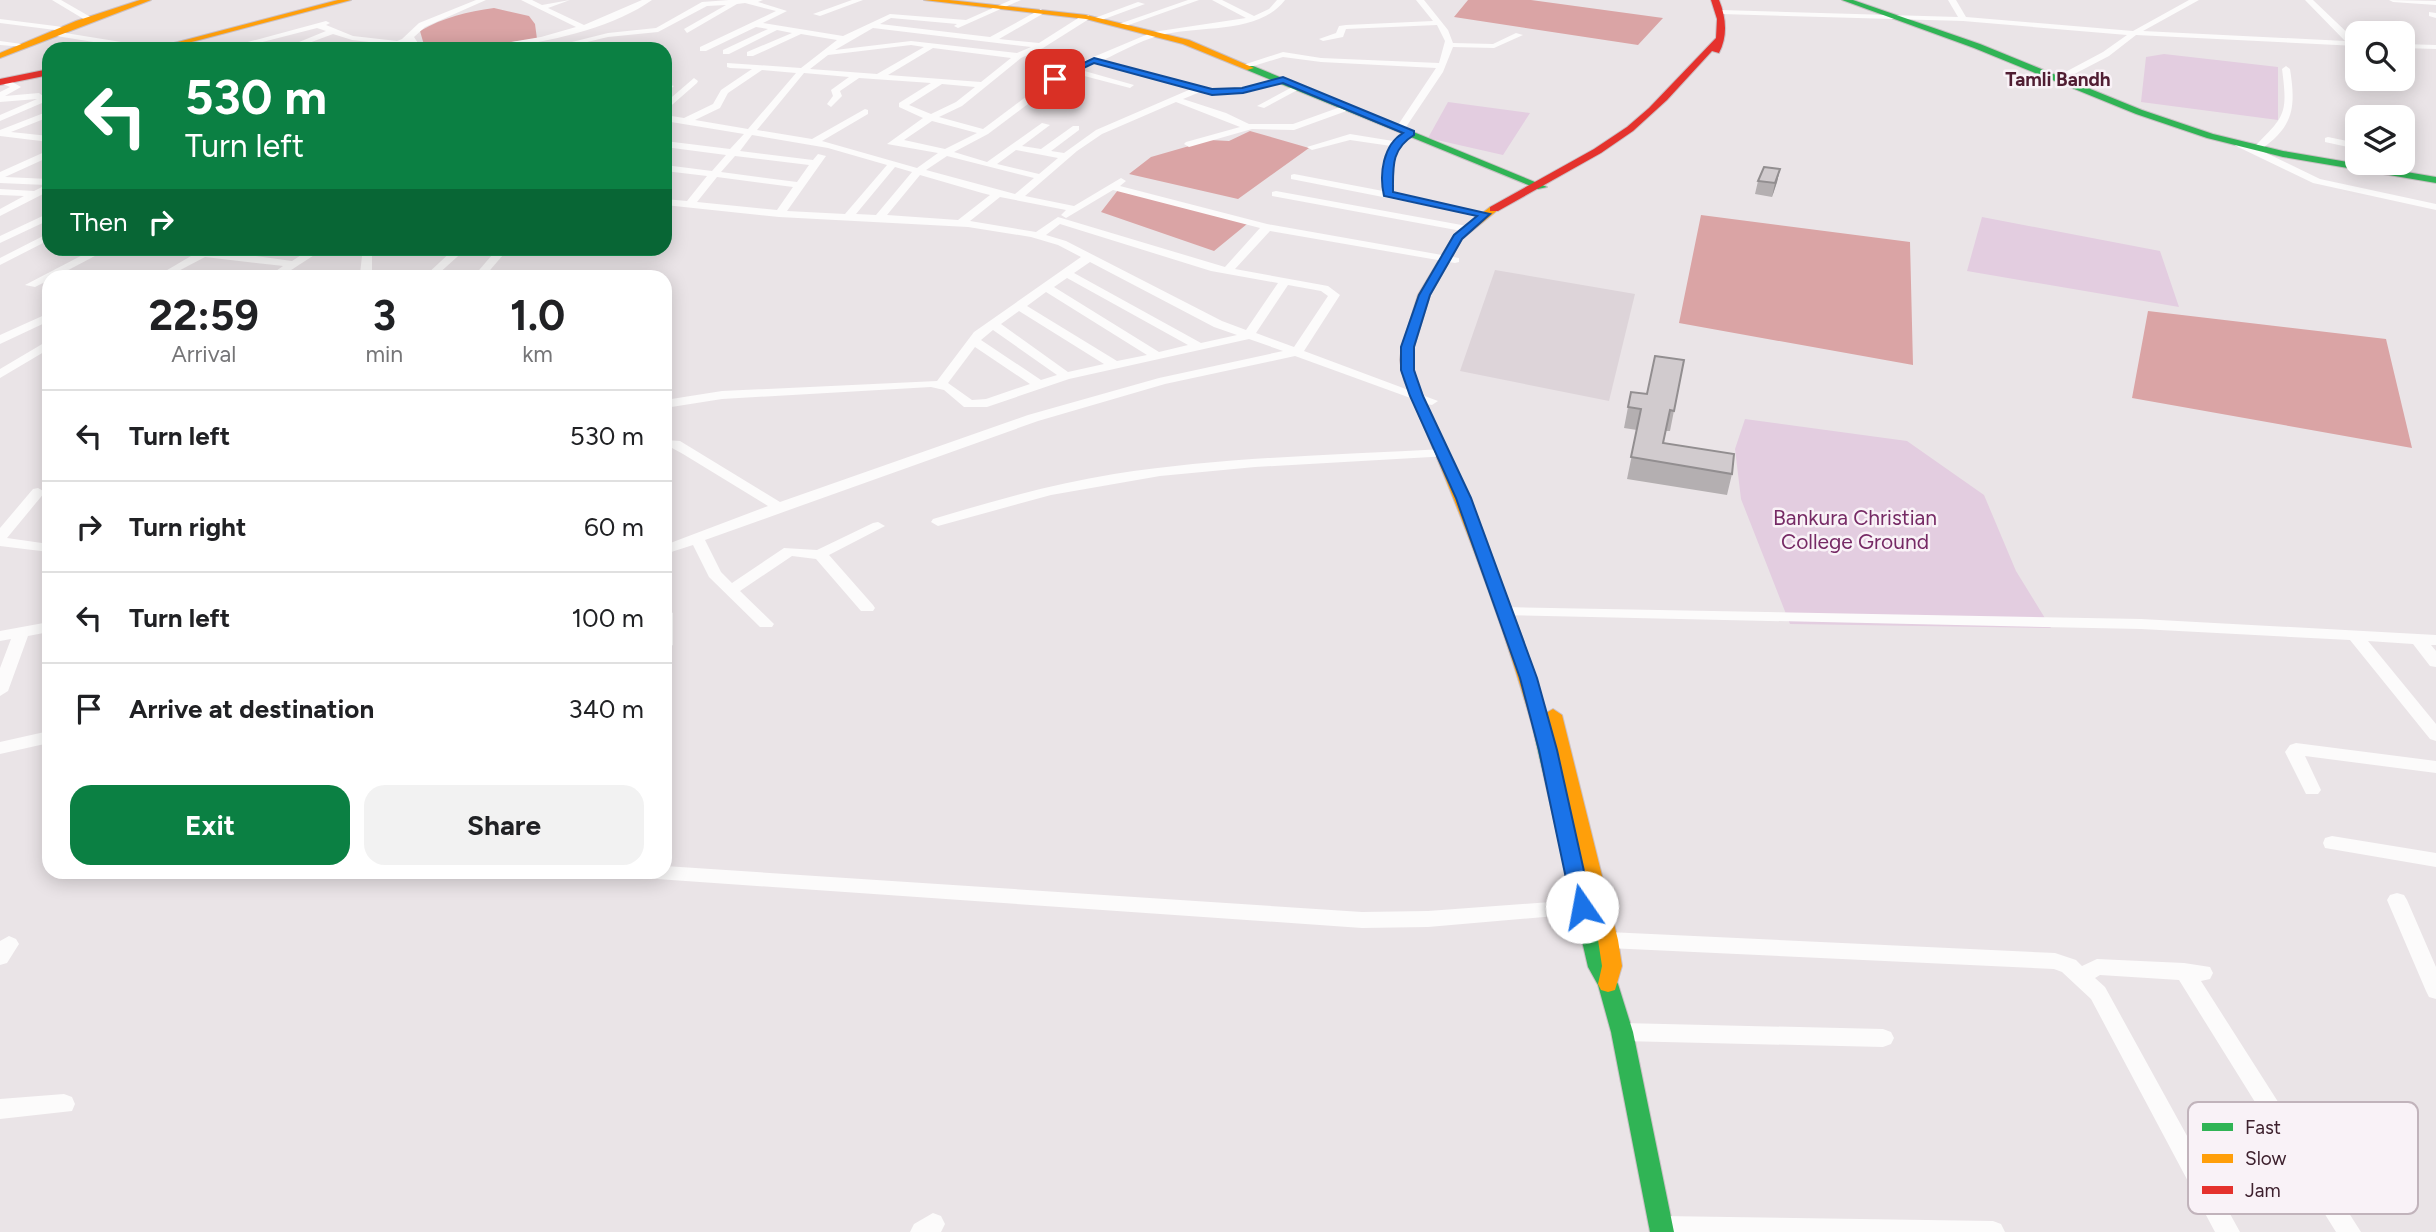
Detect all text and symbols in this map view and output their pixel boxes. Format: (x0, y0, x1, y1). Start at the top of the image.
map controls (2345, 21, 2415, 175)
button: search (2345, 21, 2415, 91)
pin (1025, 49, 1085, 109)
icon: arrive (1036, 60, 1074, 98)
text: 530 m (185, 67, 327, 126)
district label: Tamli Bandh (2005, 68, 2111, 91)
icon: left (70, 70, 161, 161)
button: layers (2345, 105, 2415, 175)
text: Turn left (185, 127, 304, 165)
icon: right (142, 203, 180, 241)
text: Then (70, 206, 128, 238)
text: 22:59 (149, 290, 259, 341)
text: 3 (373, 290, 396, 341)
text: 1.0 (510, 290, 565, 341)
text: Arrival (171, 340, 236, 368)
text: min (365, 340, 403, 368)
text: km (522, 340, 553, 368)
icon: left (70, 417, 108, 455)
text: Turn left (129, 420, 230, 452)
text: 530 m (570, 420, 644, 452)
park label: Bankura Christian College Ground (1773, 505, 1937, 554)
icon: right (70, 508, 108, 546)
text: Turn right (129, 511, 246, 543)
text: 60 m (584, 511, 644, 543)
icon: left (70, 599, 108, 637)
text: Turn left (129, 602, 230, 634)
text: 100 m (571, 602, 644, 634)
icon: arrive (70, 690, 108, 728)
text: Arrive at destination (129, 693, 374, 725)
text: 340 m (568, 693, 644, 725)
button: Exit (70, 785, 350, 865)
button: Share (364, 785, 644, 865)
position arrow (1545, 870, 1619, 944)
legend (2188, 1102, 2418, 1214)
text: Fast (2245, 1116, 2281, 1139)
text: Slow (2245, 1147, 2287, 1170)
text: Jam (2245, 1179, 2281, 1202)

